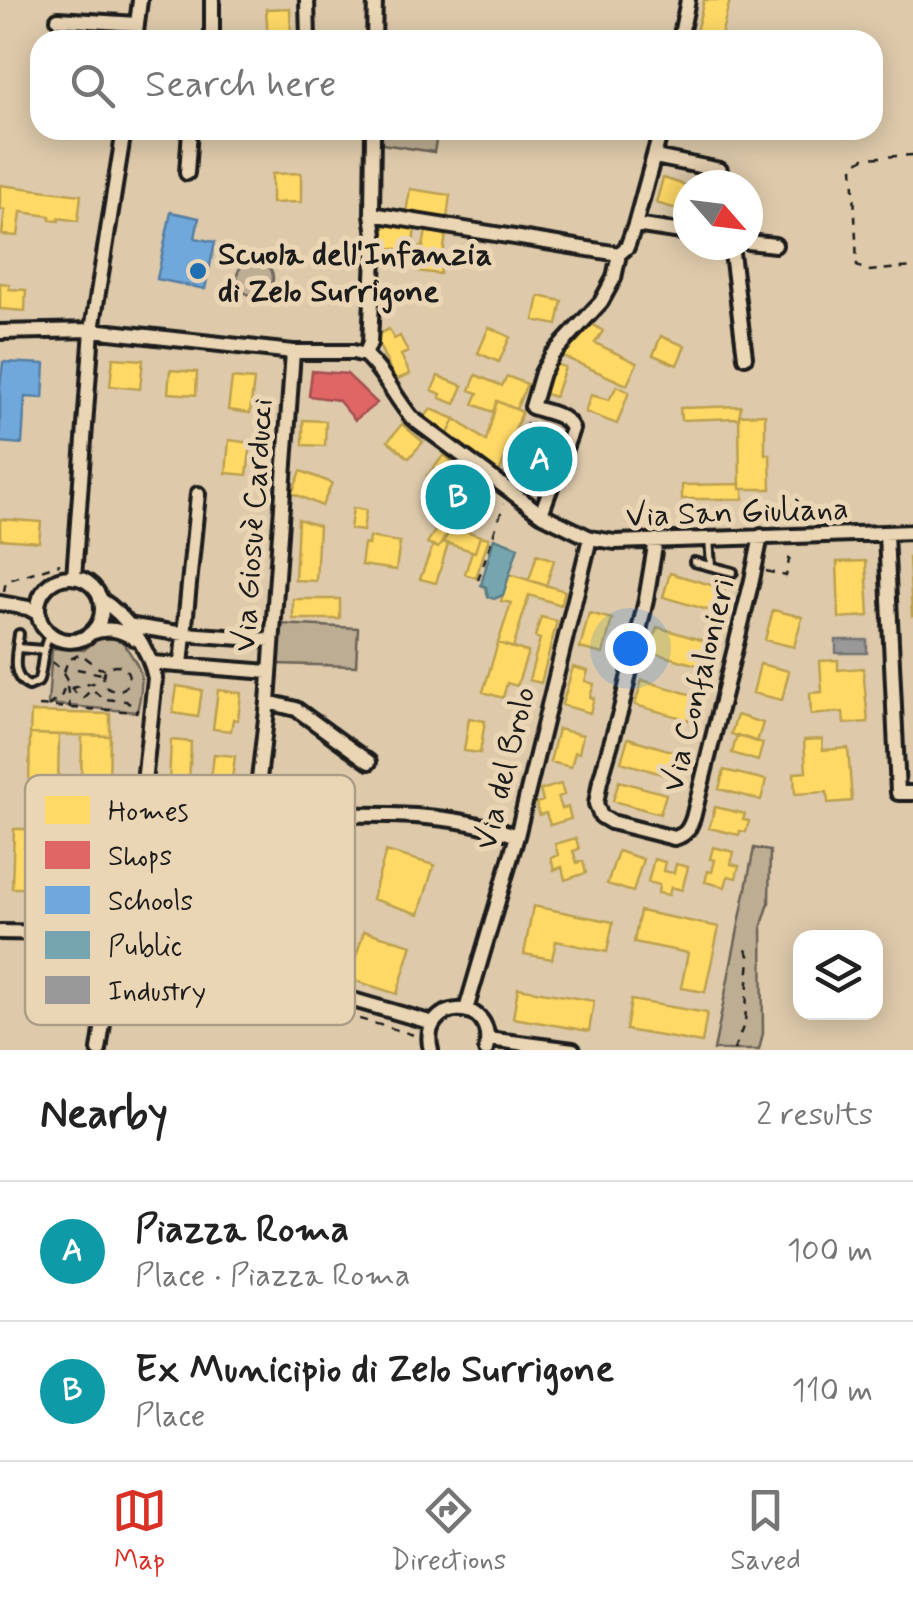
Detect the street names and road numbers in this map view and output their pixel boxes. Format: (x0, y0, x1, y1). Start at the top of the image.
street label: Via Giosuè Carducci (224, 397, 284, 653)
street label: Via San Giuliana (625, 488, 849, 538)
street label: Via Confalonieri (652, 574, 746, 797)
street label: Via del Brolo (465, 683, 546, 854)

